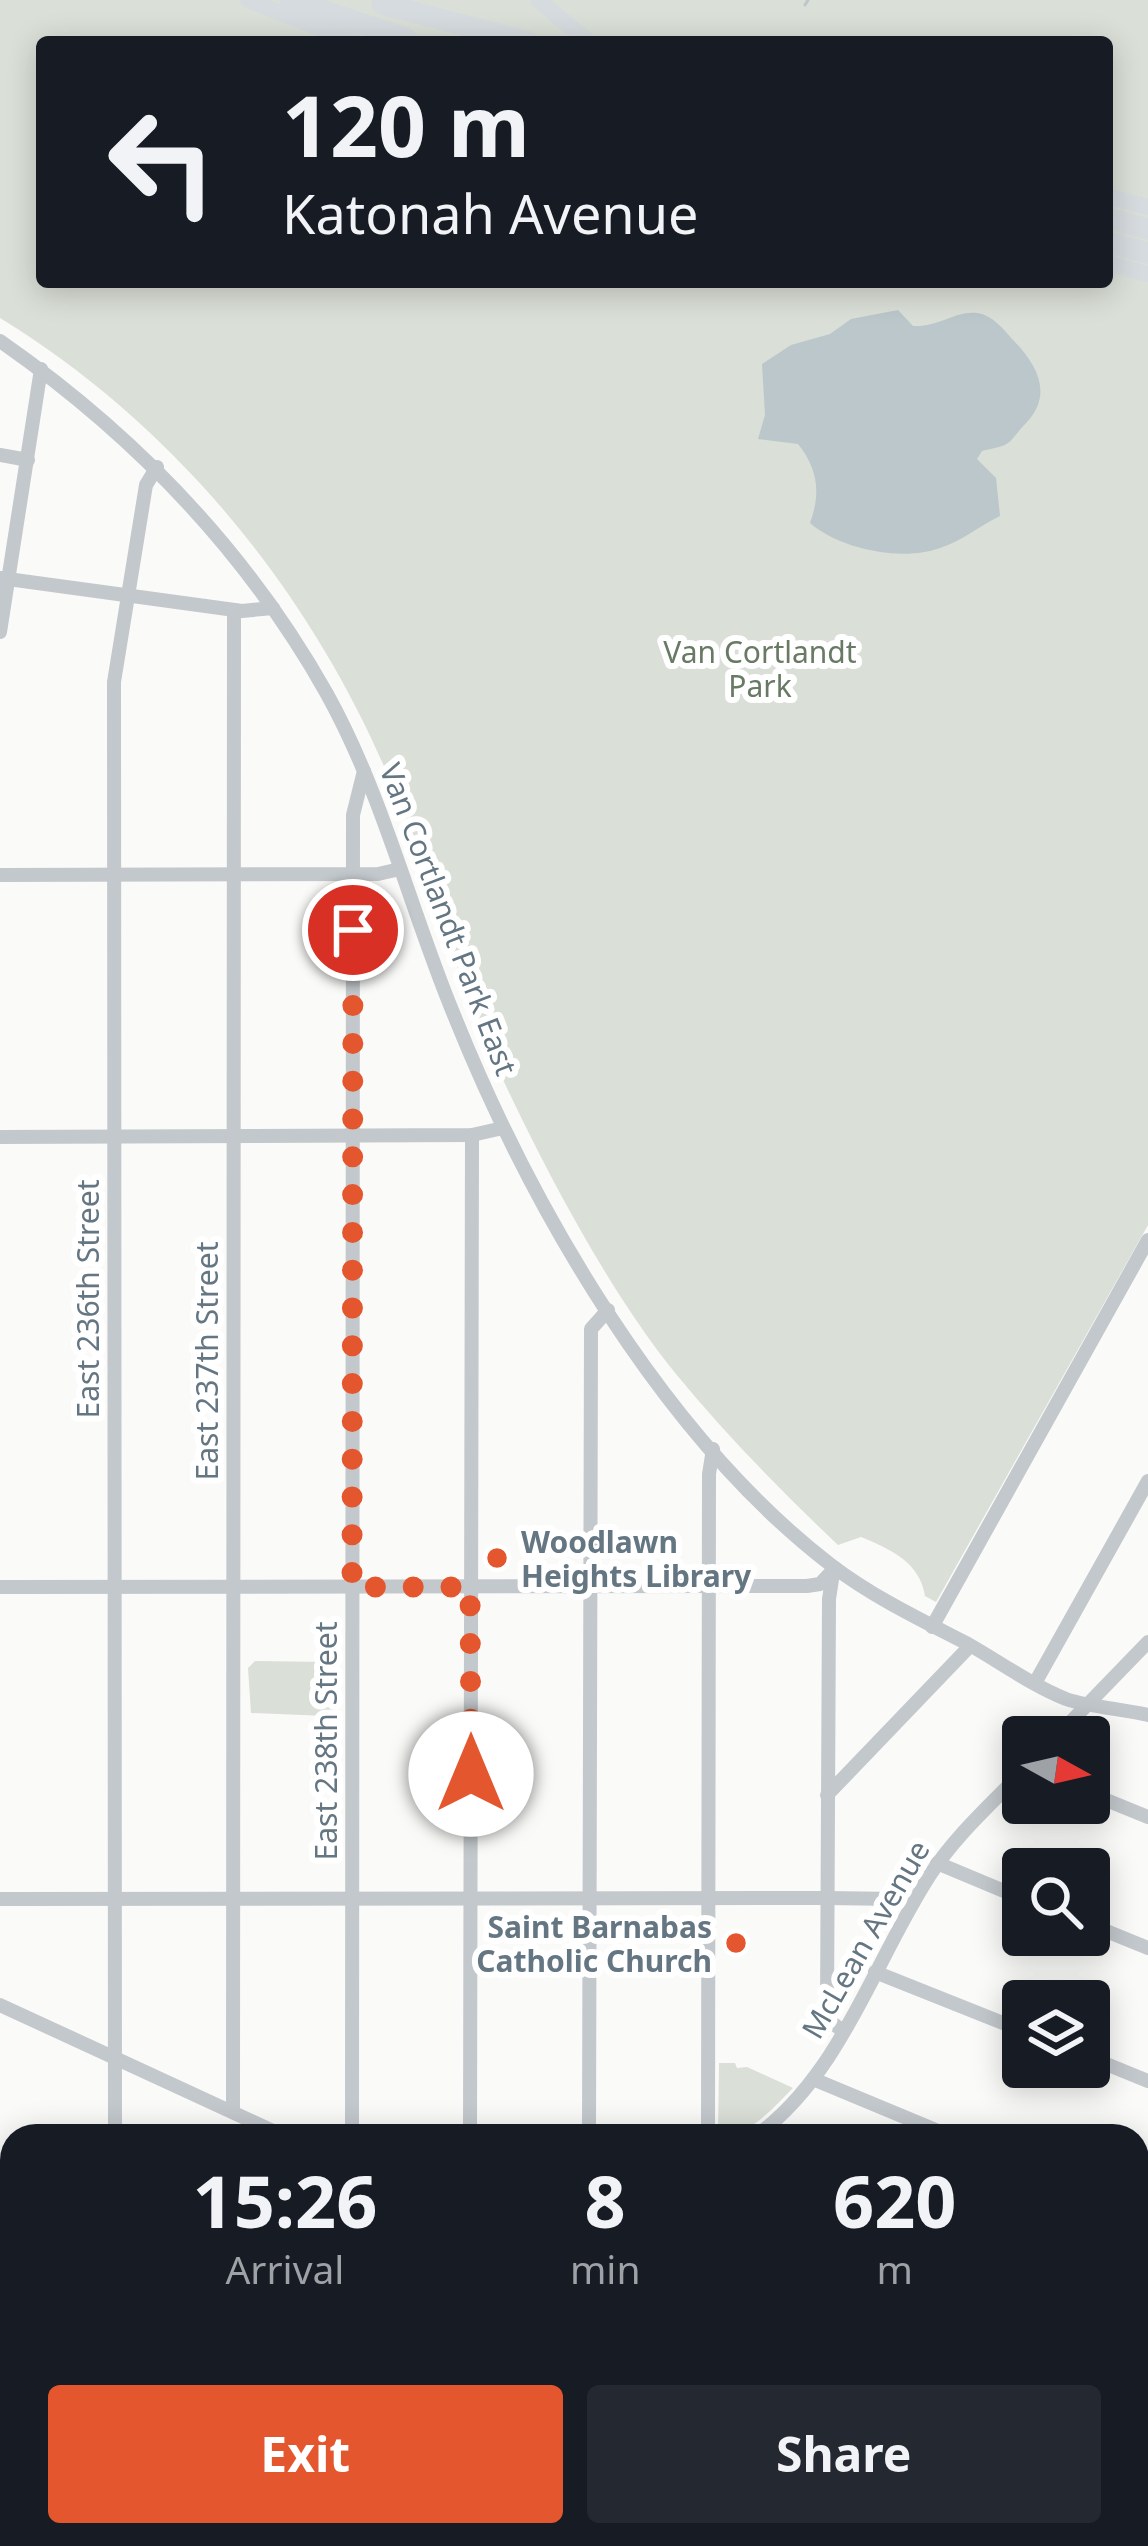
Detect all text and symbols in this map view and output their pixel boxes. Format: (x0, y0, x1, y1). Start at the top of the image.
text: 120 m (282, 67, 530, 182)
icon: left (84, 84, 240, 240)
text: Katonah Avenue (282, 176, 699, 250)
park label: Van Cortlandt Park (663, 631, 857, 706)
street label: Van Cortlandt Park East (371, 757, 528, 1081)
pin (302, 879, 404, 981)
icon: arrive (320, 897, 386, 963)
street label: East 236th Street (67, 1179, 108, 1418)
street label: East 237th Street (186, 1241, 227, 1480)
place label: Woodlawn Heights Library (521, 1521, 752, 1596)
marker: Woodlawn Heights Library (484, 1545, 510, 1571)
street label: East 238th Street (305, 1621, 346, 1860)
position arrow (408, 1711, 534, 1837)
north arrow (1002, 1716, 1110, 1824)
map controls (1002, 1716, 1110, 2088)
street label: McLean Avenue (792, 1832, 938, 2046)
button: search (1002, 1848, 1110, 1956)
place label: Saint Barnabas Catholic Church (476, 1906, 712, 1981)
marker: Saint Barnabas Catholic Church (723, 1930, 749, 1956)
button: layers (1002, 1980, 1110, 2088)
text: 15:26 (192, 2151, 377, 2249)
text: 8 (585, 2151, 626, 2249)
text: 620 (833, 2151, 957, 2249)
text: Arrival (225, 2242, 344, 2295)
text: min (570, 2242, 641, 2295)
text: m (877, 2242, 913, 2295)
button: Exit (48, 2385, 563, 2523)
button: Share (587, 2385, 1101, 2523)

